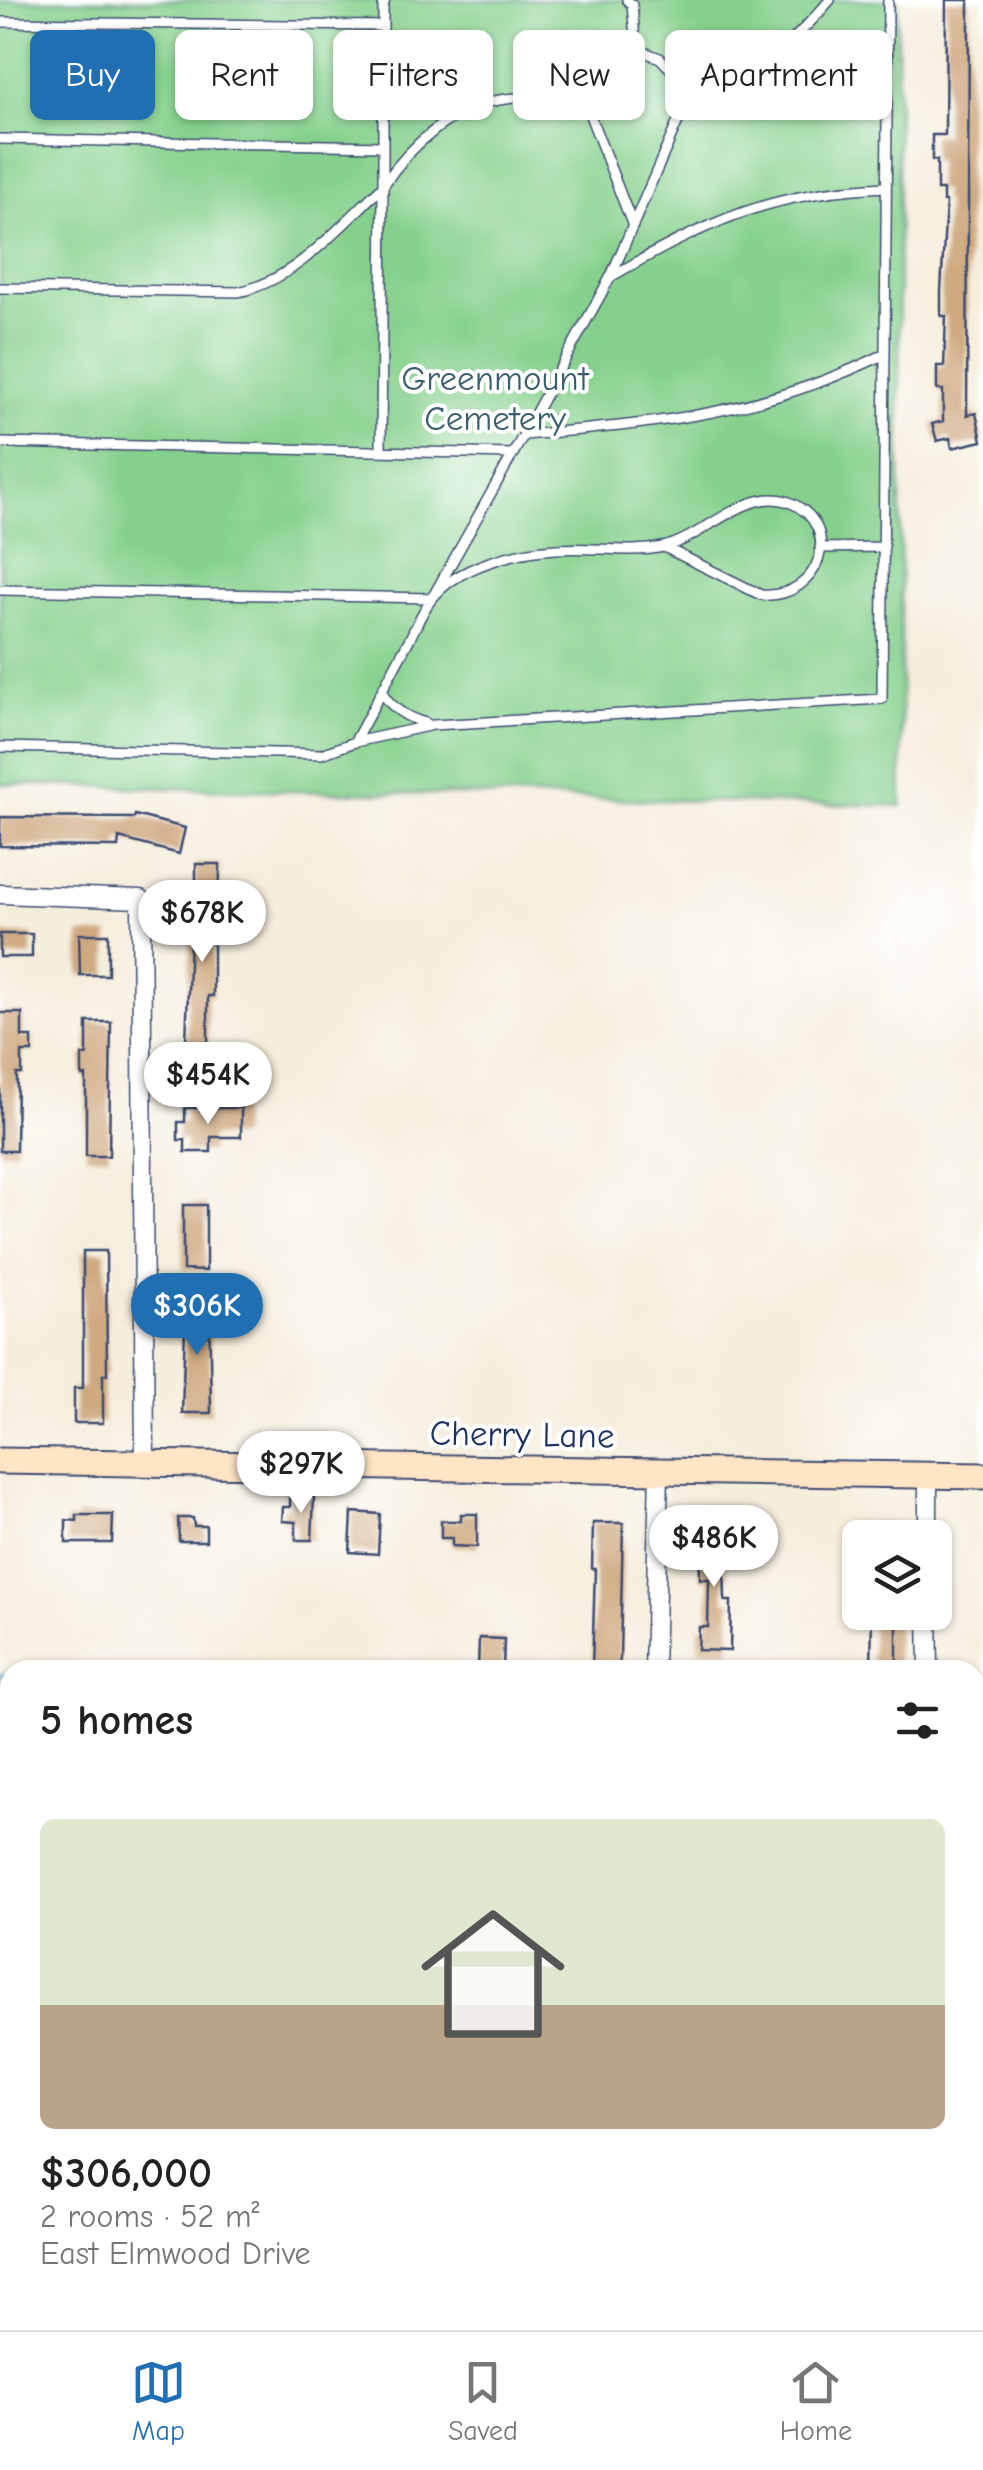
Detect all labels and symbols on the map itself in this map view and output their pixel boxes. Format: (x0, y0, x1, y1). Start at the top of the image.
park label: Greenmount Cemetery (401, 358, 590, 439)
pin: $678K (132, 880, 272, 965)
pin: $454K (138, 1042, 278, 1127)
pin: $306K (127, 1273, 267, 1358)
street label: Cherry Lane (429, 1412, 615, 1457)
pin: $297K (231, 1431, 371, 1516)
pin: $486K (644, 1505, 784, 1590)

